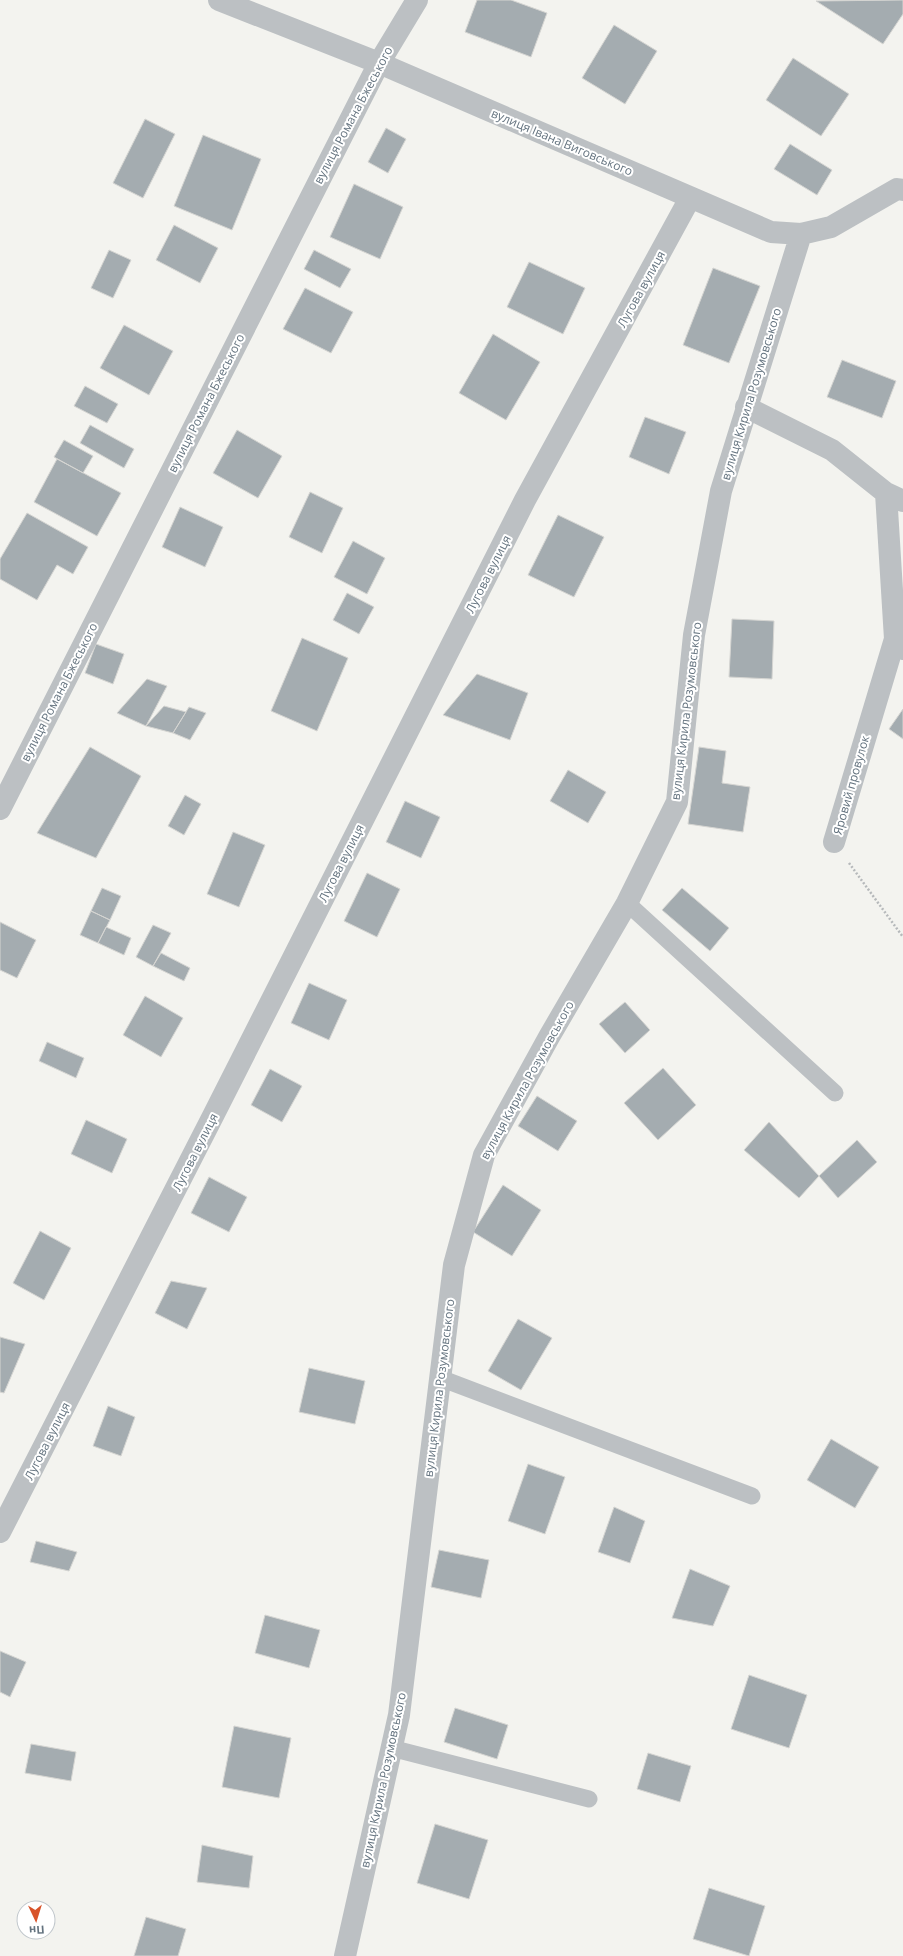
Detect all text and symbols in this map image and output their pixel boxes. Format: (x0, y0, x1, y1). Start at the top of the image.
street label: вулиця Романа Бжеського (309, 43, 397, 187)
street label: вулиця Івана Виговського (489, 104, 635, 180)
street label: Лугова вулиця (613, 248, 669, 330)
street label: вулиця Кирила Розумовського (717, 306, 785, 482)
street label: вулиця Романа Бжеського (164, 331, 248, 475)
street label: Лугова вулиця (461, 532, 515, 616)
street label: вулиця Романа Бжеського (17, 620, 101, 764)
street label: вулиця Кирила Розумовського (667, 621, 705, 801)
street label: Яровий провулок (829, 733, 874, 837)
street label: Лугова вулиця (314, 821, 368, 905)
street label: вулиця Кирила Розумовського (476, 998, 578, 1162)
street label: Лугова вулиця (168, 1110, 222, 1194)
street label: вулиця Кирила Розумовського (420, 1298, 458, 1478)
street label: Лугова вулиця (20, 1399, 74, 1483)
street label: вулиця Кирила Розумовського (356, 1691, 410, 1869)
north arrow (16, 1900, 56, 1940)
text: Пн (28, 1922, 45, 1938)

